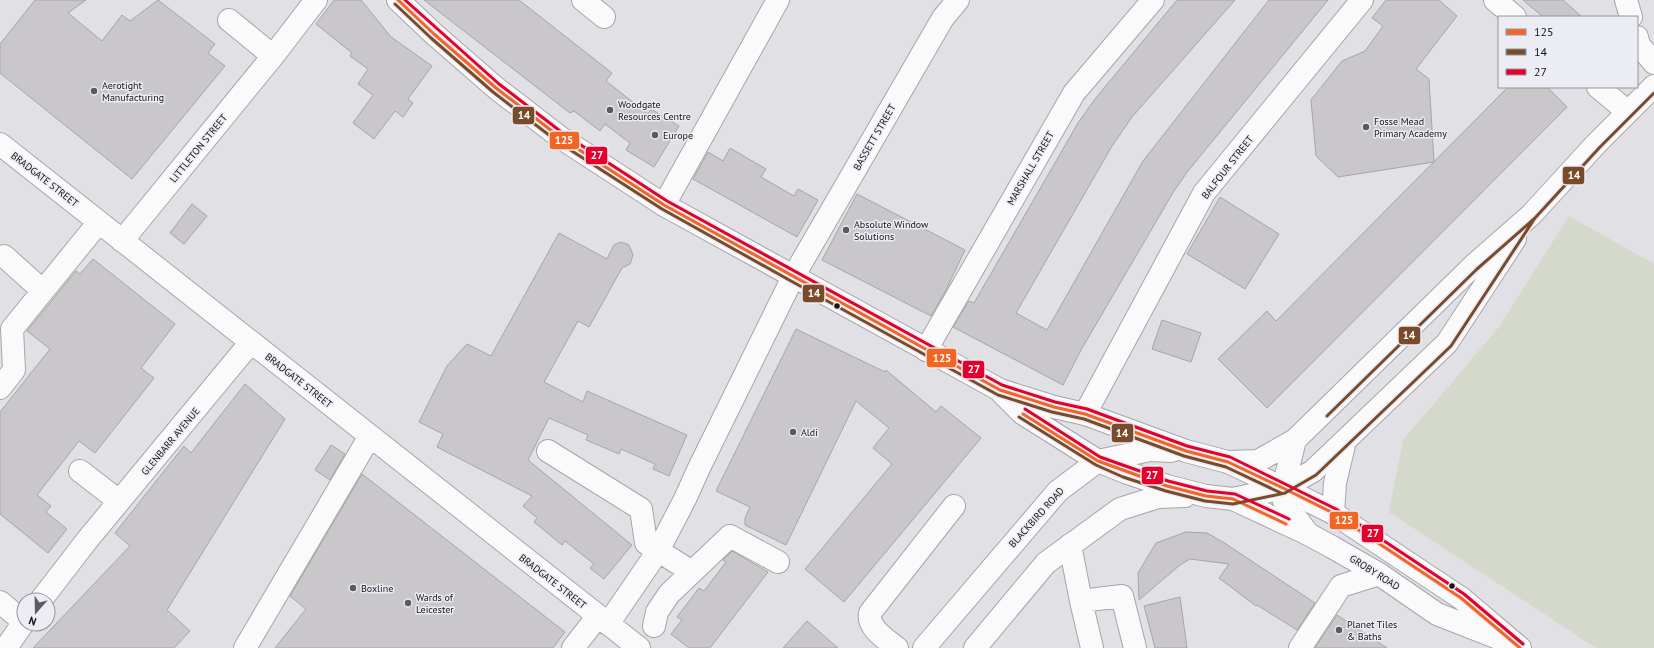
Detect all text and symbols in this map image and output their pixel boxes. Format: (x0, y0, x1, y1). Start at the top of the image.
legend (1498, 16, 1638, 88)
text: 125 (1534, 24, 1554, 39)
text: 14 (1534, 44, 1548, 59)
text: 27 (1534, 64, 1547, 79)
place label: Aerotight Manufacturing (102, 79, 164, 104)
marker: Aerotight Manufacturing (89, 86, 99, 96)
place label: Woodgate Resources Centre (618, 98, 691, 123)
street label: BASSETT STREET (850, 101, 899, 173)
marker: Woodgate Resources Centre (605, 105, 615, 115)
line badge: 14 (512, 106, 535, 125)
text: 14 (518, 108, 531, 122)
street label: LITTLETON STREET (167, 111, 230, 185)
place label: Fosse Mead Primary Academy (1374, 115, 1447, 140)
marker: Fosse Mead Primary Academy (1361, 122, 1371, 132)
place label: Europe (663, 129, 693, 142)
street label: MARSHALL STREET (1004, 129, 1057, 208)
marker: Europe (650, 130, 660, 140)
line badge: 125 (549, 131, 580, 150)
text: 125 (555, 133, 573, 147)
street label: BALFOUR STREET (1199, 133, 1257, 202)
line badge: 27 (585, 146, 608, 165)
text: 27 (591, 148, 603, 162)
street label: BRADGATE STREET (8, 149, 81, 210)
line badge: 14 (1562, 166, 1585, 185)
text: 14 (1568, 168, 1581, 182)
place label: Absolute Window Solutions (854, 218, 929, 243)
marker: Absolute Window Solutions (841, 225, 851, 235)
line badge: 14 (802, 284, 825, 303)
text: 14 (808, 286, 821, 300)
unlabelled marker (832, 301, 842, 311)
line badge: 14 (1398, 326, 1421, 345)
text: 14 (1403, 328, 1416, 342)
line badge: 125 (926, 348, 957, 368)
street label: BRADGATE STREET (262, 350, 335, 411)
text: 125 (933, 351, 951, 365)
line badge: 27 (962, 360, 985, 379)
text: 27 (968, 362, 980, 376)
street label: GLENBARR AVENUE (138, 405, 202, 478)
line badge: 14 (1111, 423, 1134, 443)
place label: Aldi (801, 426, 818, 439)
text: 14 (1116, 426, 1129, 440)
marker: Aldi (788, 427, 798, 437)
line badge: 27 (1141, 466, 1164, 485)
text: 27 (1146, 468, 1158, 482)
street label: BLACKBIRD ROAD (1006, 484, 1067, 550)
line badge: 125 (1329, 511, 1359, 530)
text: 125 (1335, 513, 1353, 527)
line badge: 27 (1361, 524, 1384, 543)
text: 27 (1367, 526, 1379, 540)
street label: BRADGATE STREET (516, 551, 589, 612)
street label: GROBY ROAD (1347, 552, 1402, 593)
unlabelled marker (1447, 581, 1457, 591)
place label: Boxline (361, 582, 393, 595)
marker: Boxline (348, 583, 358, 593)
place label: Wards of Leicester (416, 591, 454, 616)
north arrow (16, 592, 56, 632)
marker: Wards of Leicester (403, 598, 413, 608)
text: N (27, 614, 38, 629)
place label: Planet Tiles & Baths (1347, 618, 1397, 643)
marker: Planet Tiles & Baths (1334, 625, 1344, 635)

